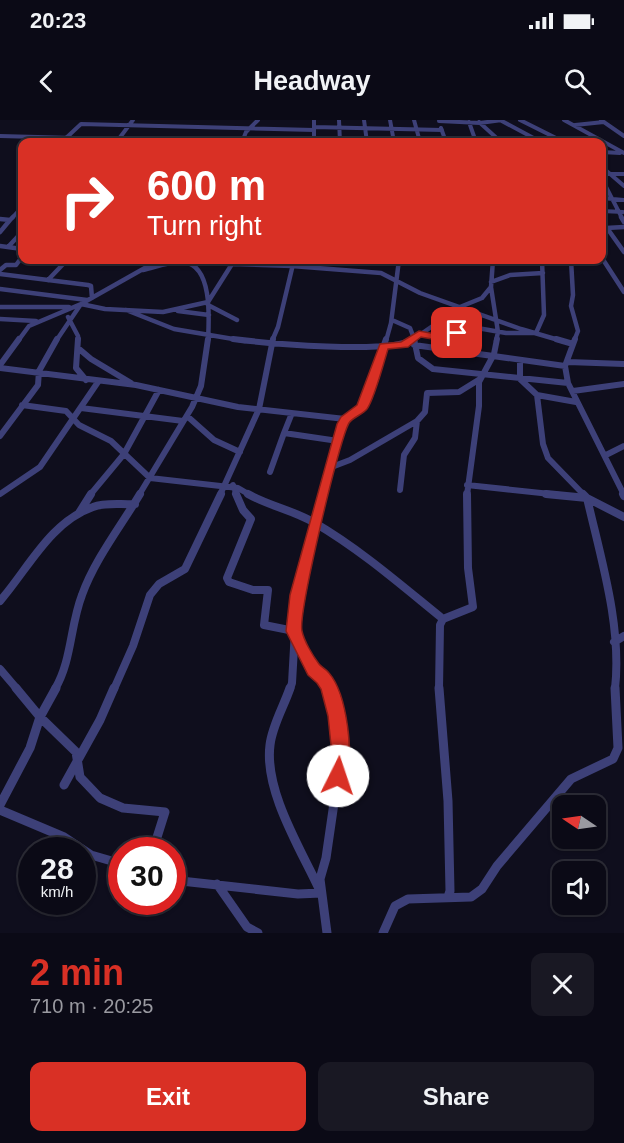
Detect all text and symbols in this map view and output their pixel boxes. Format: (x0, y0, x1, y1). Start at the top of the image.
text: 20:23 (30, 8, 86, 33)
icon: back (30, 65, 63, 98)
icon: search (561, 65, 594, 98)
text: Headway (253, 66, 371, 96)
icon: right (48, 162, 126, 240)
text: 600 m (147, 162, 266, 209)
text: Turn right (147, 211, 262, 241)
pin (431, 307, 482, 358)
icon: arrive (440, 316, 473, 349)
position arrow (306, 744, 370, 808)
north arrow (552, 795, 606, 849)
map controls (552, 795, 606, 915)
speed limit sign: 30 (108, 837, 186, 915)
text: 28 (40, 852, 74, 885)
button: sound (552, 861, 606, 915)
text: km/h (41, 883, 73, 900)
text: 2 min (30, 952, 124, 993)
button: close (531, 953, 594, 1016)
text: 710 m · 20:25 (30, 995, 153, 1017)
button: Exit (30, 1062, 306, 1131)
button: Share (318, 1062, 594, 1131)

